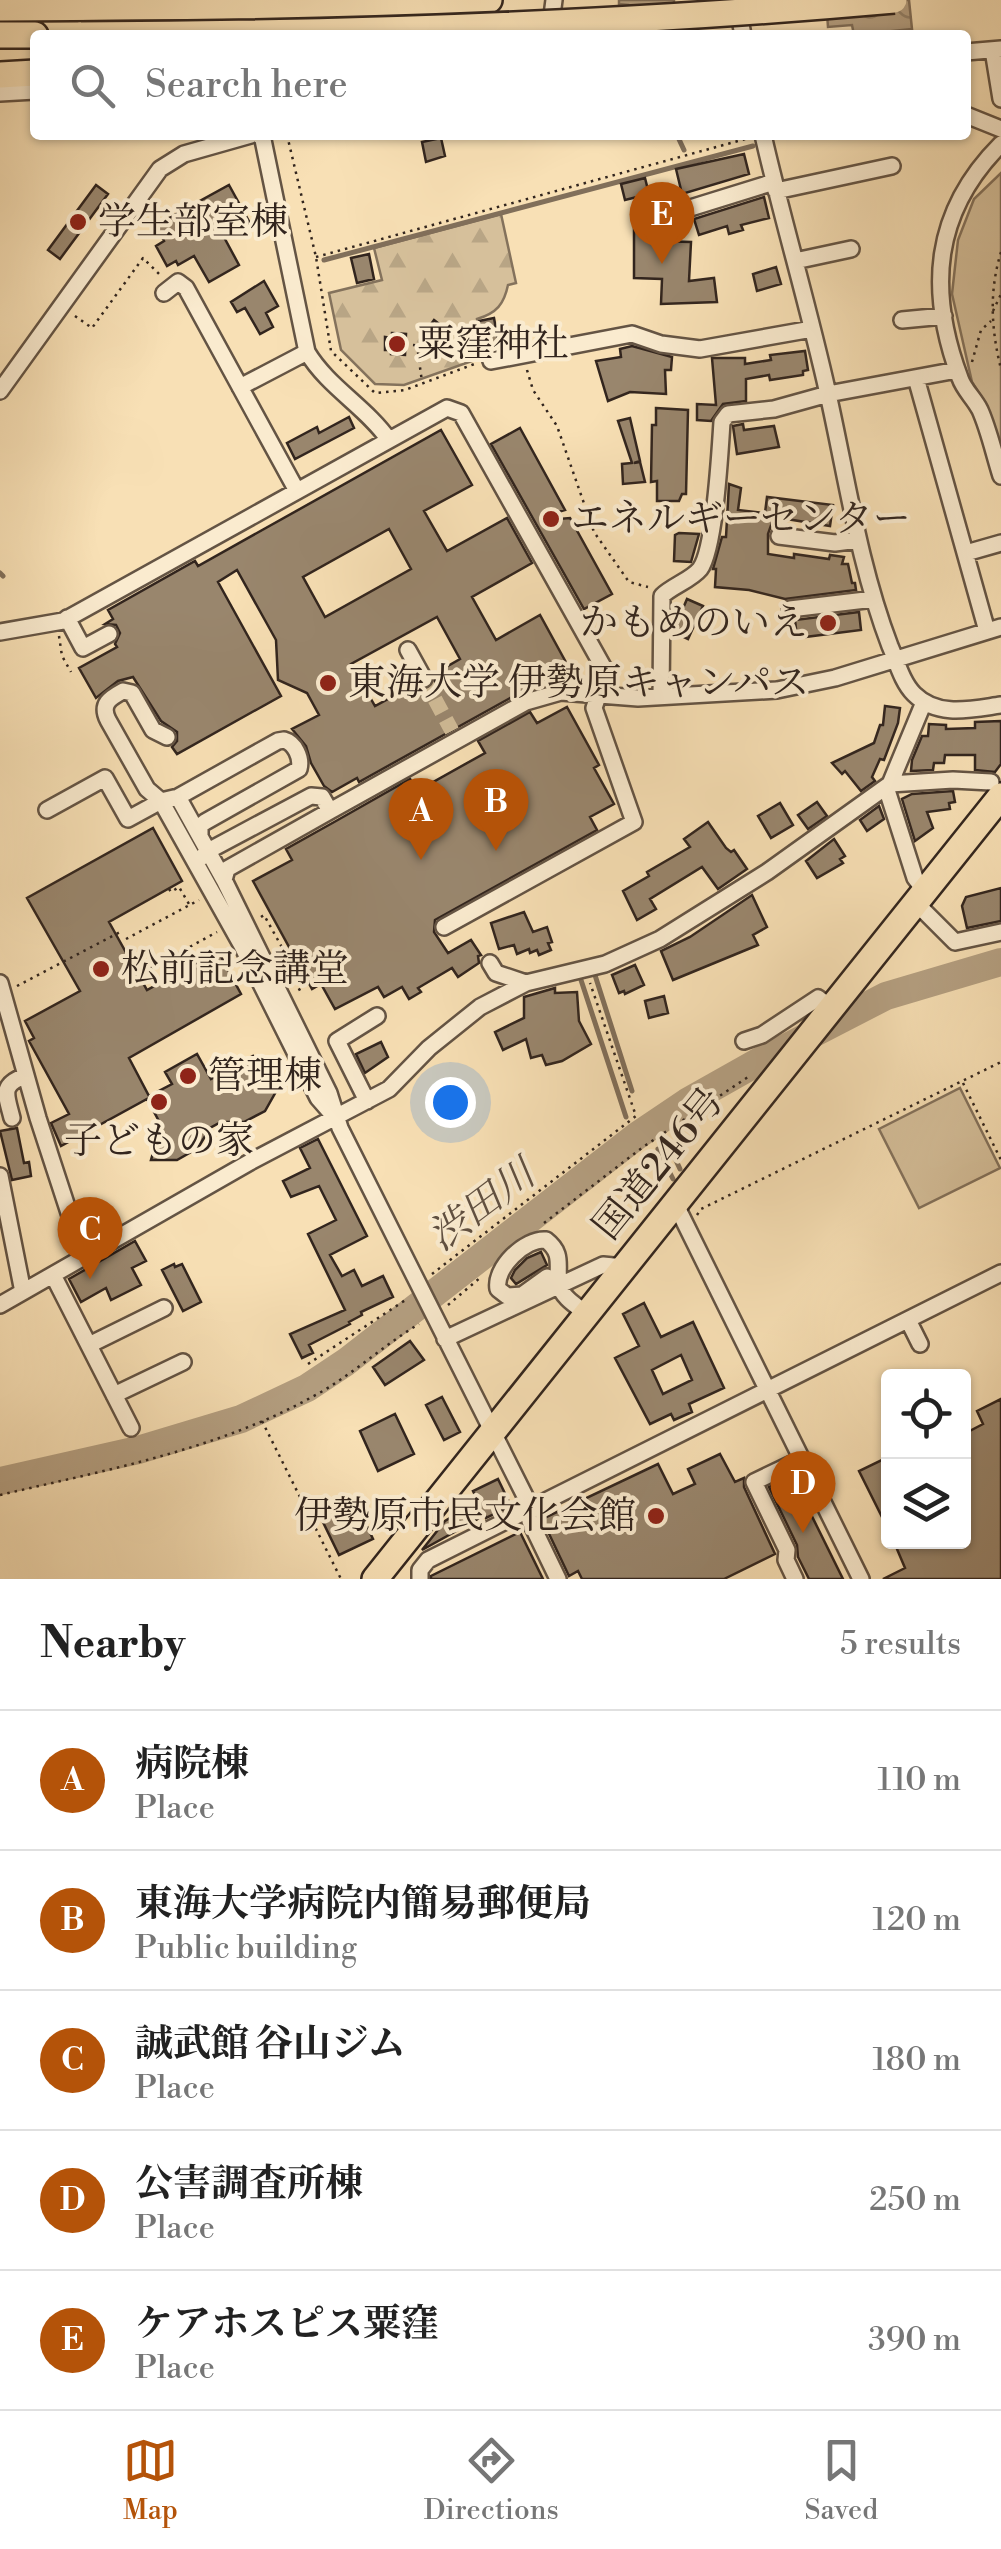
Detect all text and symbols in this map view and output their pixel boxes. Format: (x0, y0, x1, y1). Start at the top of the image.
search box (30, 30, 971, 140)
icon: search (65, 58, 120, 113)
text: Search here (145, 62, 348, 109)
pin: E (630, 182, 694, 264)
place label: 学生部室棟 (98, 199, 288, 246)
marker: 学生部室棟 (67, 211, 89, 233)
place label: 粟窪神社 (417, 321, 569, 368)
marker: 粟窪神社 (386, 333, 408, 355)
place label: エネルギーセンター (571, 496, 911, 543)
marker: エネルギーセンター (540, 508, 562, 530)
place label: かもめのいえ (580, 600, 808, 647)
marker: かもめのいえ (817, 612, 839, 634)
place label: 東海大学 伊勢原キャンパス (348, 660, 809, 707)
marker: 東海大学 伊勢原キャンパス (317, 672, 339, 694)
pin: B (464, 768, 528, 851)
pin: A (388, 778, 454, 860)
place label: 松前記念講堂 (121, 946, 349, 993)
marker: 松前記念講堂 (90, 958, 112, 980)
place label: 管理棟 (208, 1053, 322, 1100)
marker: 管理棟 (177, 1065, 199, 1087)
your location (425, 1077, 476, 1128)
street label: 国道246号 (584, 1079, 734, 1249)
marker: 子どもの家 (148, 1091, 170, 1113)
place label: 子どもの家 (64, 1118, 254, 1165)
water label: 渋田川 (419, 1148, 548, 1262)
pin: C (58, 1196, 122, 1279)
map controls (881, 1369, 971, 1549)
button: locate (881, 1369, 971, 1459)
pin: D (770, 1450, 836, 1533)
button: layers (881, 1459, 971, 1549)
place label: 伊勢原市民文化会館 (294, 1493, 636, 1540)
marker: 伊勢原市民文化会館 (645, 1505, 667, 1527)
text: Nearby (40, 1618, 185, 1671)
text: 5 results (840, 1624, 961, 1664)
text: 病院棟 (135, 1741, 249, 1788)
text: A (61, 1760, 84, 1800)
text: 110 m (878, 1760, 961, 1800)
text: Place (135, 1788, 215, 1828)
text: 東海大学病院内簡易郵便局 (135, 1881, 591, 1928)
text: B (60, 1900, 85, 1940)
text: 120 m (872, 1900, 961, 1940)
text: Public building (135, 1928, 357, 1968)
text: 誠武館 谷山ジム (135, 2021, 406, 2068)
text: C (61, 2040, 84, 2080)
text: 180 m (872, 2040, 961, 2080)
text: Place (135, 2068, 215, 2108)
text: 公害調査所棟 (135, 2161, 363, 2208)
text: D (60, 2180, 85, 2220)
text: 250 m (869, 2180, 961, 2220)
text: Place (135, 2208, 215, 2248)
text: ケアホスピス粟窪 (135, 2301, 439, 2348)
text: E (61, 2320, 84, 2360)
text: 390 m (868, 2320, 961, 2360)
text: Place (135, 2348, 215, 2388)
tab: Map (123, 2433, 178, 2528)
tab: Directions (424, 2433, 559, 2528)
tab: Saved (805, 2433, 878, 2528)

